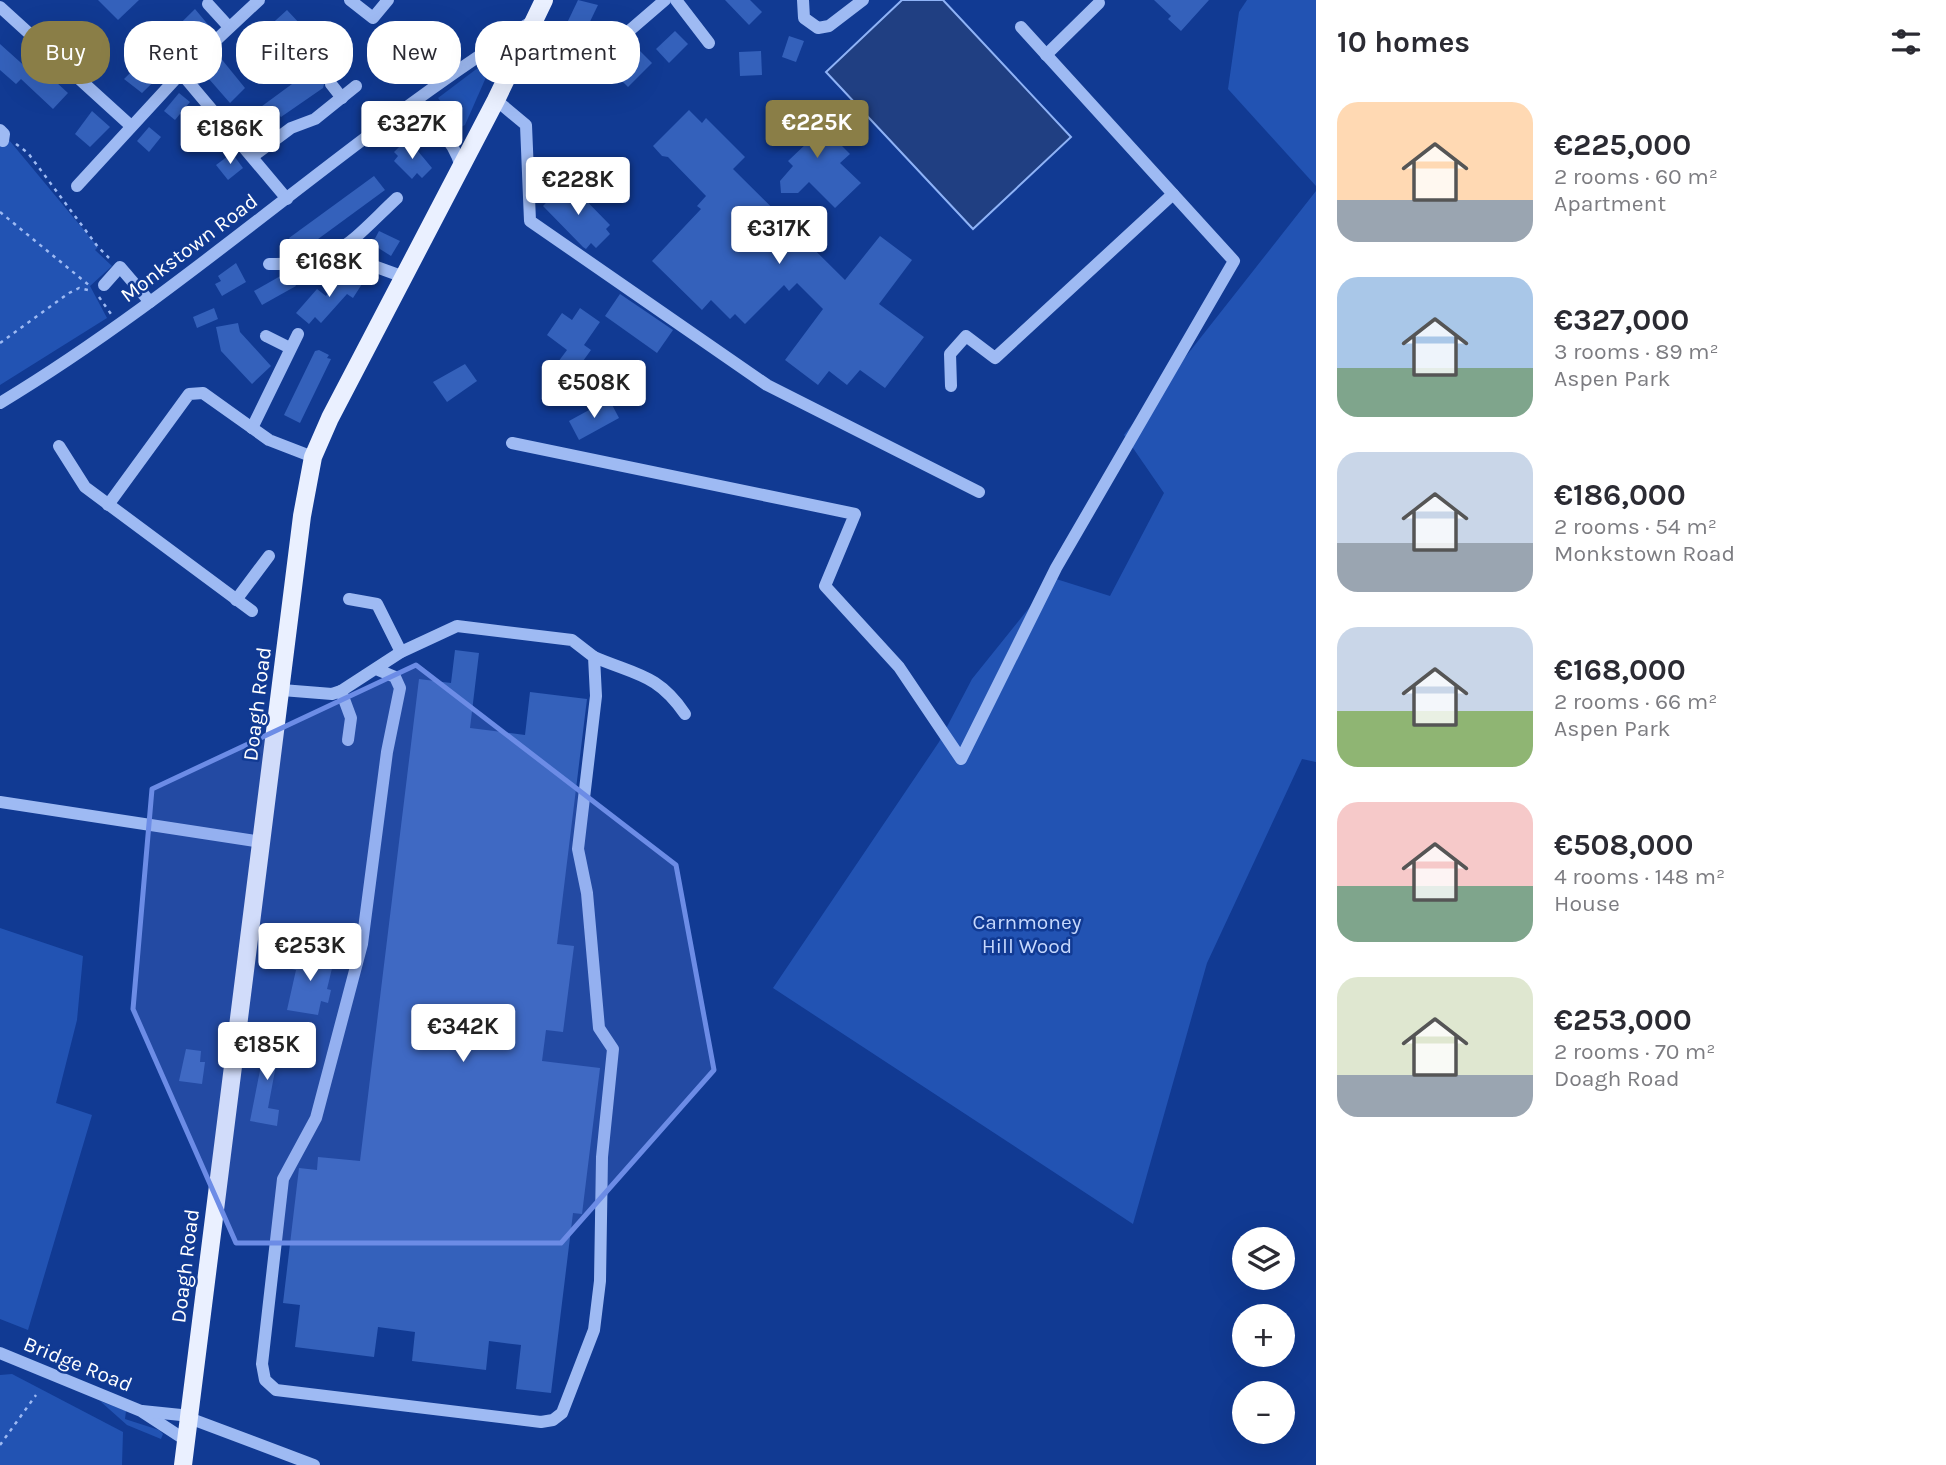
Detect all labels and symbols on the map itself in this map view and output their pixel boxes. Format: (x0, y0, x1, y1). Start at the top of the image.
pin: €225K (768, 100, 866, 160)
pin: €327K (363, 102, 461, 161)
pin: €186K (181, 106, 279, 166)
pin: €228K (529, 158, 627, 217)
street label: Monkstown Road (116, 189, 262, 307)
pin: €317K (730, 206, 828, 266)
pin: €168K (280, 240, 378, 299)
pin: €508K (545, 360, 643, 420)
street label: Doagh Road (238, 646, 276, 762)
park label: Carnmoney Hill Wood (972, 910, 1082, 958)
pin: €253K (261, 923, 359, 983)
pin: €342K (414, 1004, 512, 1064)
pin: €185K (218, 1023, 316, 1082)
street label: Doagh Road (166, 1208, 204, 1324)
street label: Bridge Road (20, 1331, 136, 1397)

